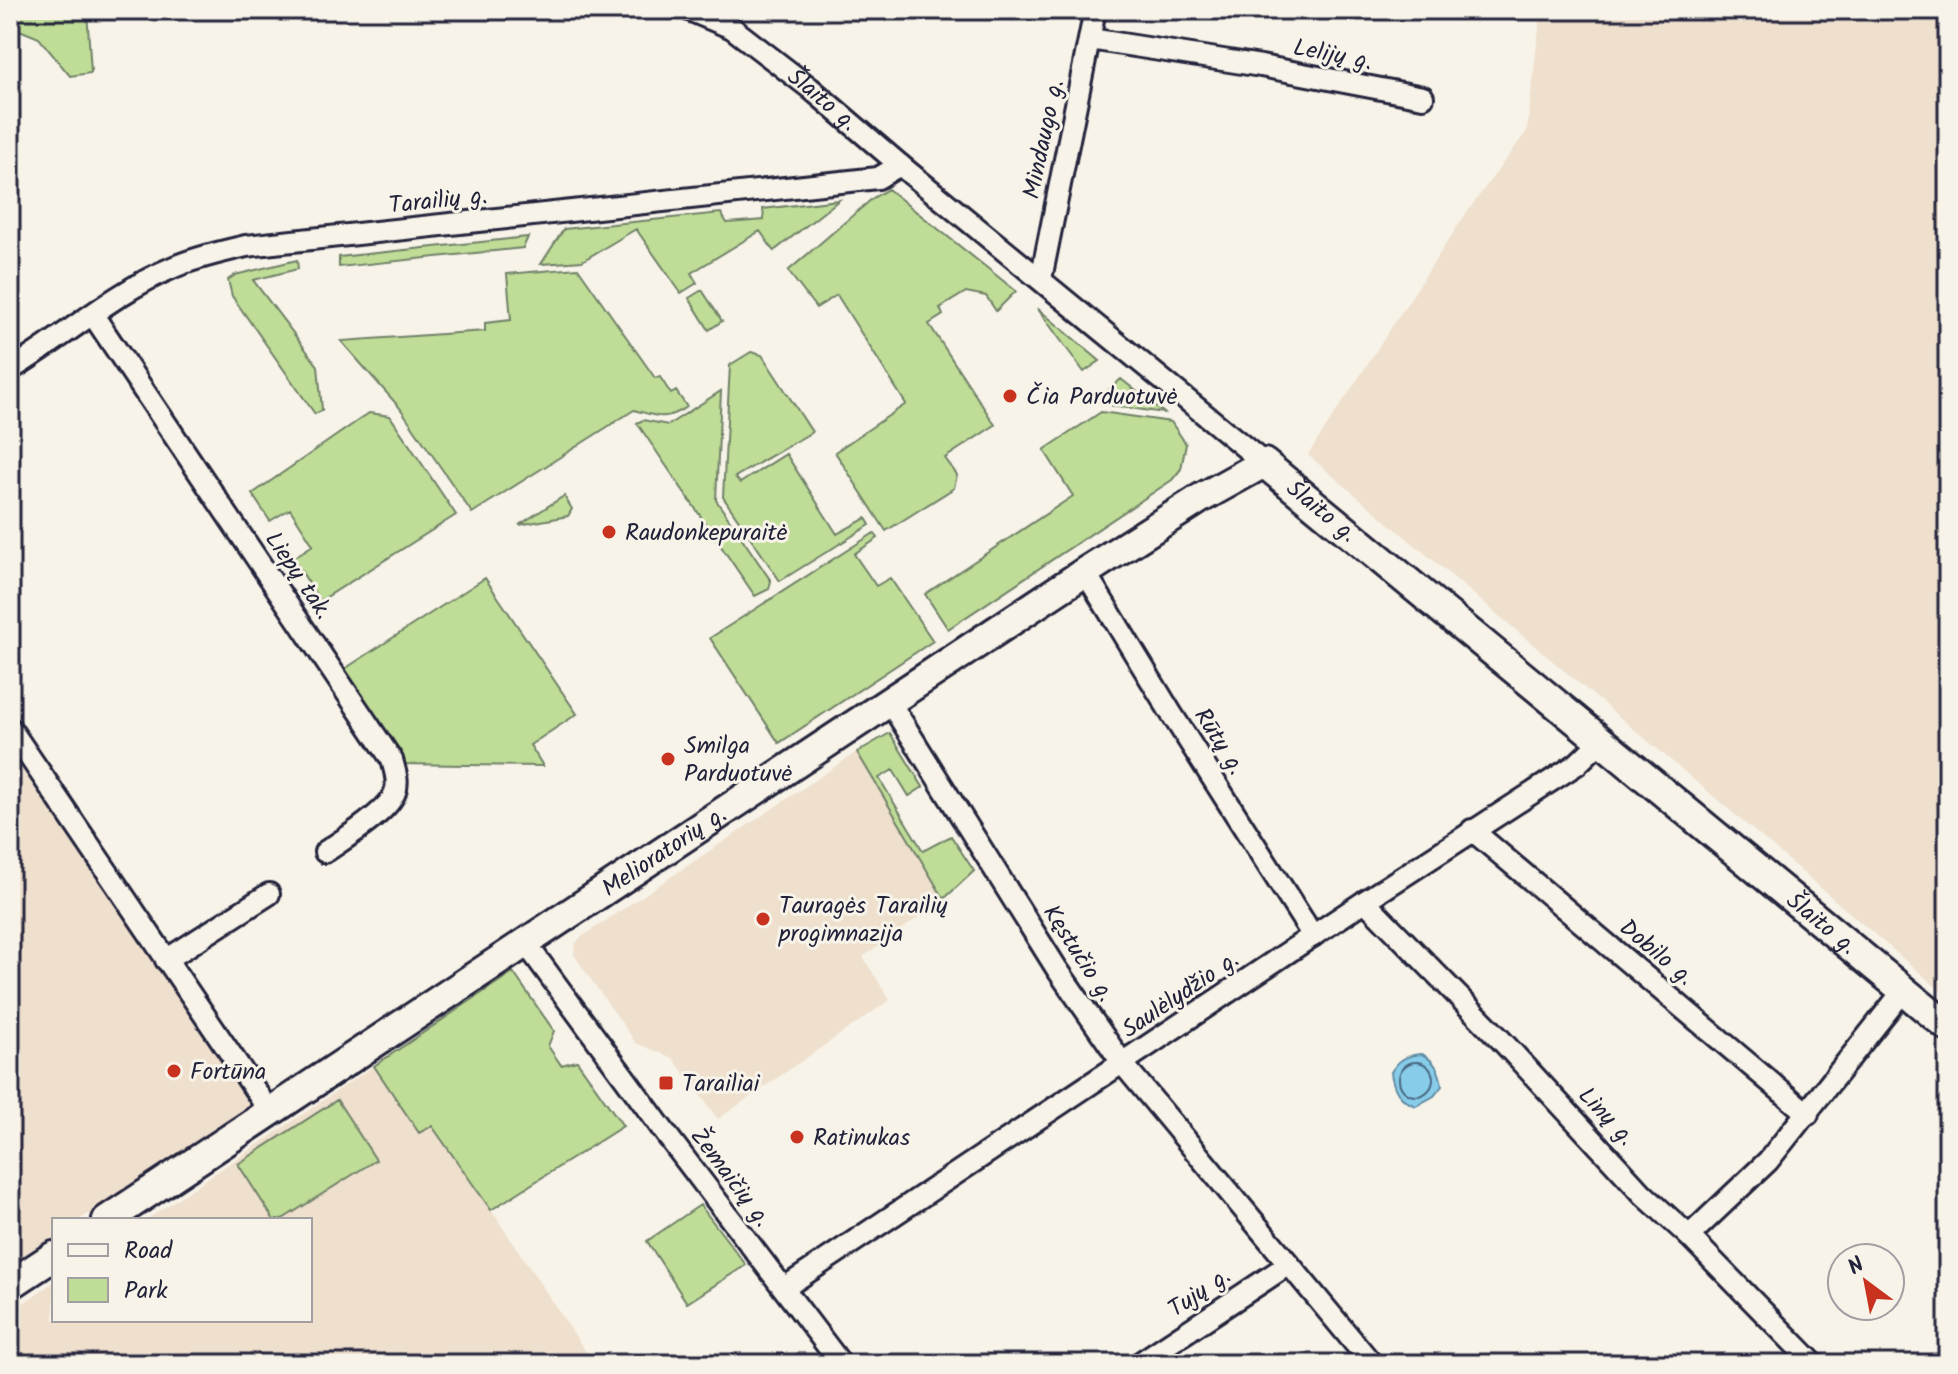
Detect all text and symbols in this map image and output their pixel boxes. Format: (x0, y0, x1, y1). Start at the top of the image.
street label: Lelijų g. (1290, 29, 1376, 82)
street label: Šlaito g. (778, 59, 866, 142)
street label: Mindaugo g. (1013, 76, 1076, 203)
street label: Tarailių g. (387, 177, 489, 226)
place label: Čia Parduotuvė (1026, 378, 1178, 417)
marker: Čia Parduotuvė (1001, 387, 1019, 405)
street label: Šlaito g. (1277, 471, 1365, 553)
place label: Raudonkepuraitė (625, 514, 788, 553)
marker: Raudonkepuraitė (600, 523, 618, 541)
street label: Liepų tak. (254, 524, 342, 628)
street label: Rūtų g. (1183, 701, 1255, 783)
place label: Smilga Parduotuvė (684, 727, 793, 794)
marker: Smilga Parduotuvė (659, 750, 677, 768)
street label: Melioratorių g. (594, 796, 735, 908)
street label: Šlaito g. (1777, 883, 1865, 965)
place label: Tauragės Tarailių progimnazija (778, 887, 948, 954)
street label: Kęstučio g. (1031, 897, 1124, 1010)
marker: Tauragės Tarailių progimnazija (754, 910, 772, 928)
street label: Dobilo g. (1610, 910, 1702, 996)
street label: Saulėlydžio g. (1114, 941, 1248, 1049)
place label: Fortūna (190, 1053, 266, 1092)
marker: Fortūna (165, 1062, 183, 1080)
place label: Tarailiai (682, 1065, 761, 1104)
marker: Tarailiai (657, 1074, 675, 1092)
street label: Linų g. (1568, 1078, 1644, 1156)
place label: Ratinukas (813, 1119, 910, 1158)
street label: Žemaičių g. (679, 1120, 780, 1236)
marker: Ratinukas (788, 1128, 806, 1146)
legend (52, 1218, 312, 1322)
text: Road (124, 1232, 173, 1271)
north arrow (1826, 1242, 1906, 1322)
text: N (1842, 1249, 1872, 1286)
street label: Tujų g. (1160, 1258, 1239, 1329)
text: Park (124, 1272, 168, 1311)

